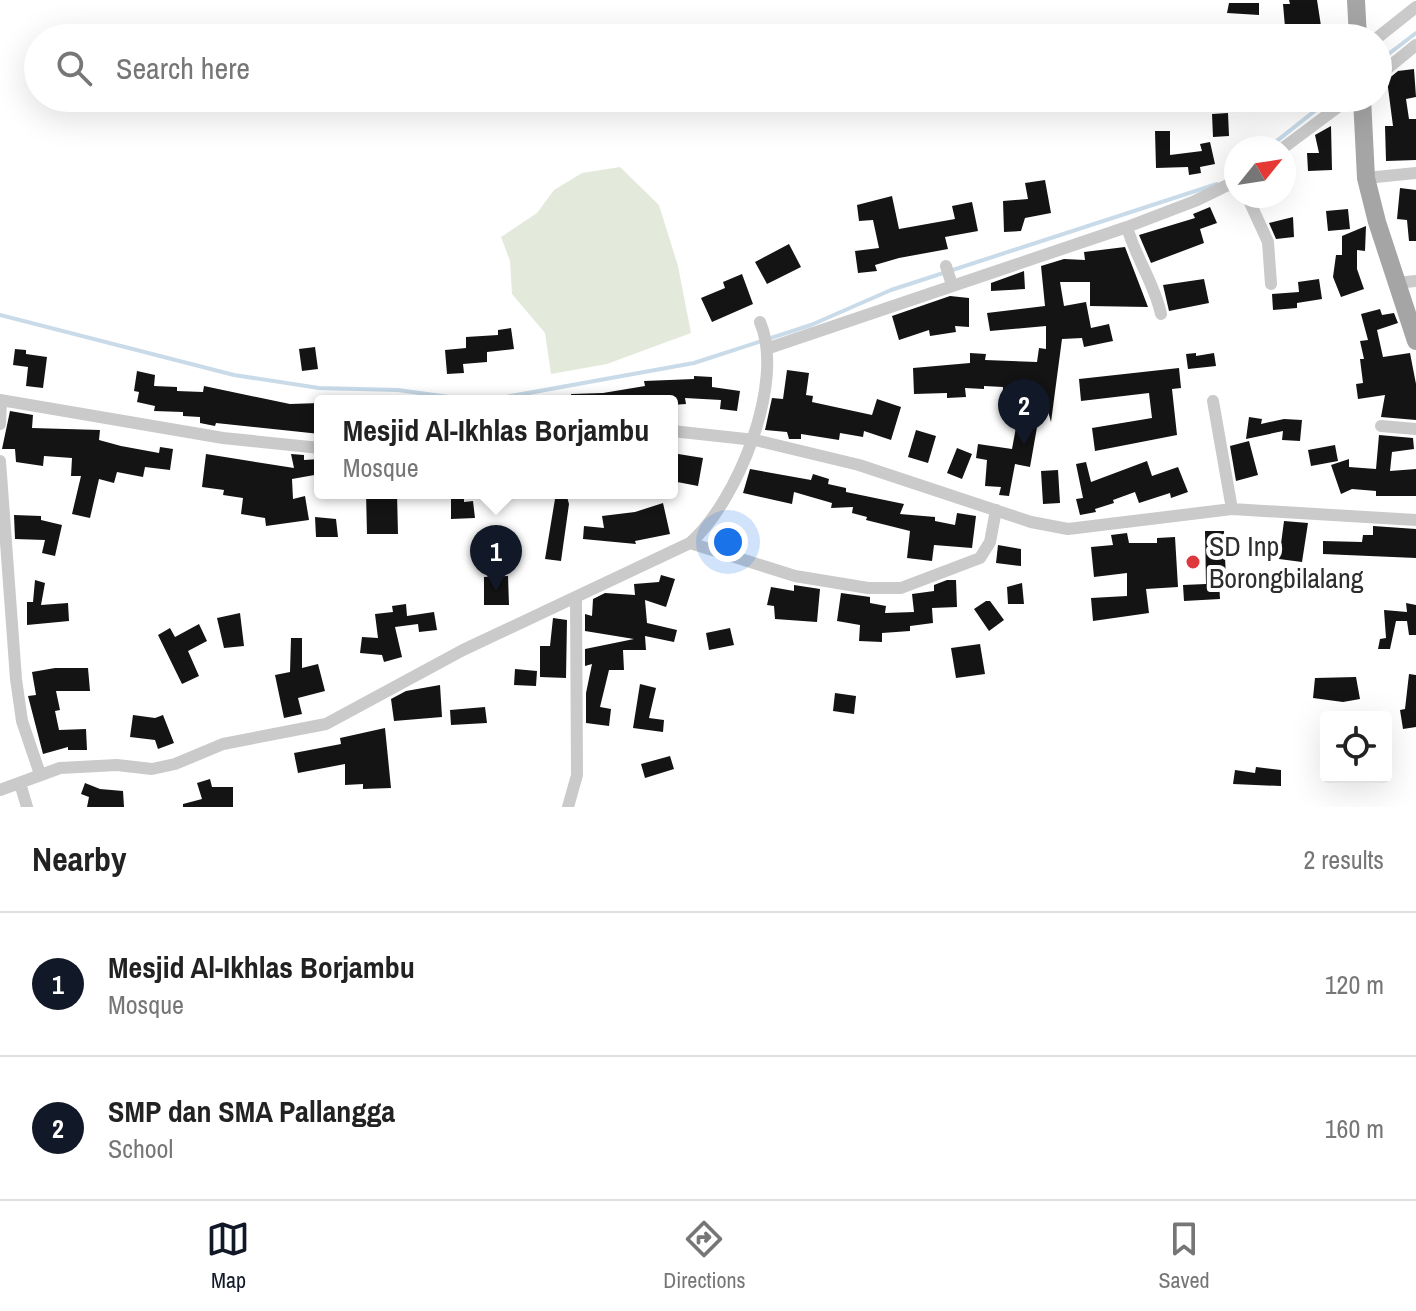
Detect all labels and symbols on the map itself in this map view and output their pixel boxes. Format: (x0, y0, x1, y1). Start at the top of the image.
north arrow (1224, 136, 1296, 208)
pin: 2 (998, 379, 1050, 445)
your location (708, 522, 748, 562)
pin: 1 (470, 525, 522, 591)
place label: SD Inp Borongbilalang (1209, 527, 1364, 597)
marker: SD Inp Borongbilalang (1184, 553, 1202, 571)

